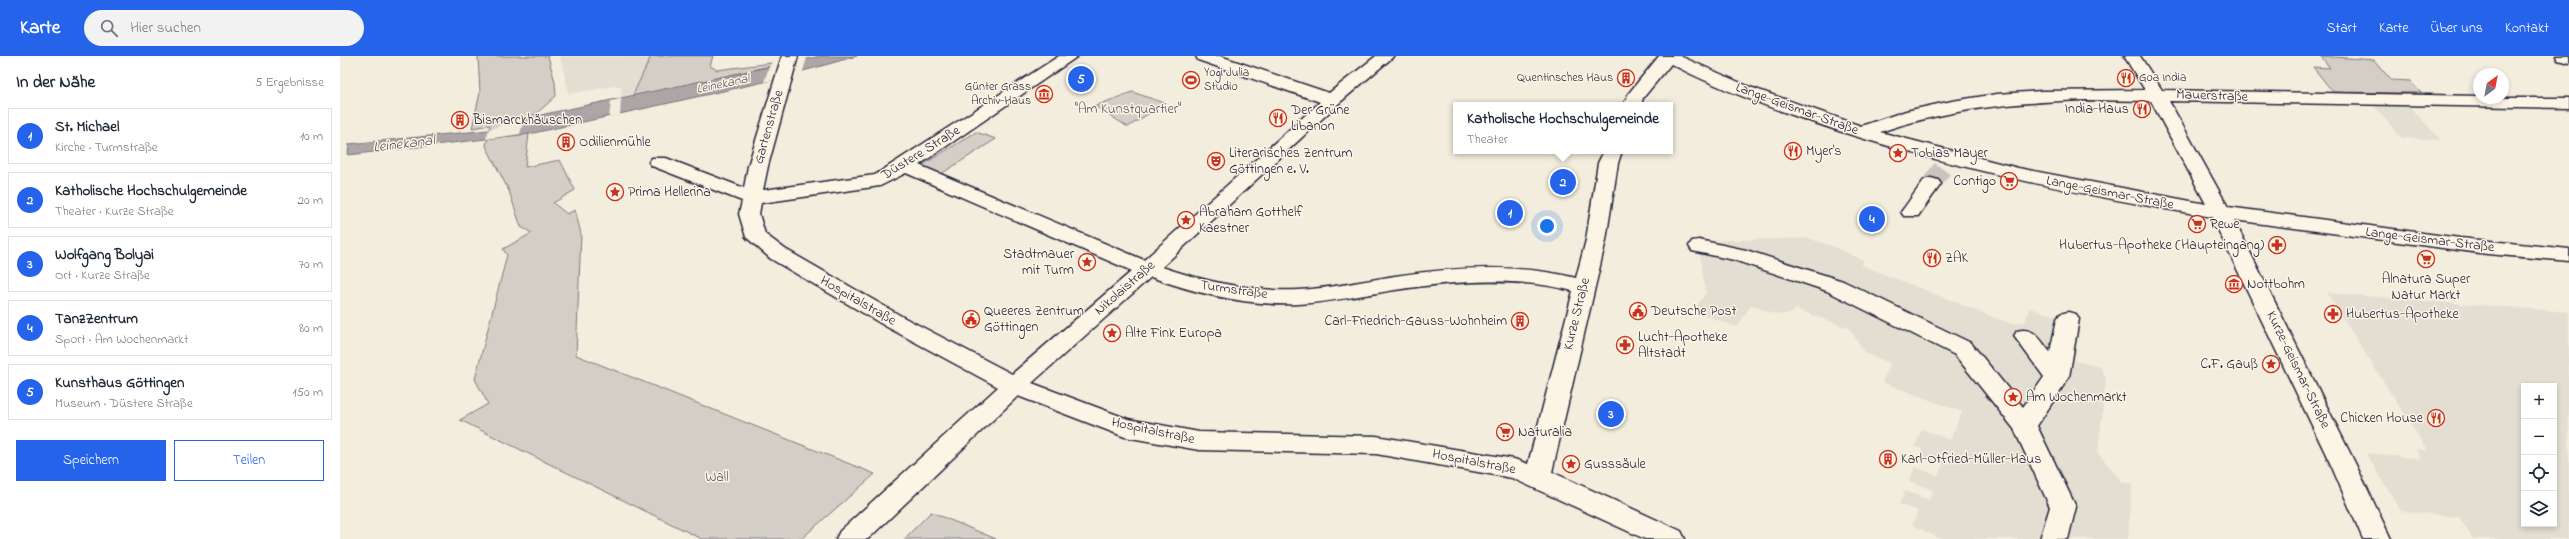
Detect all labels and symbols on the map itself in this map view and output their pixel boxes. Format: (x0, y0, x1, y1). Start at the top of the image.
pin: 5 (1068, 64, 1094, 94)
place label: Yogi Julia Studio (1204, 64, 1249, 96)
building icon: Quentinsches Haus (1616, 68, 1636, 88)
restaurant icon: Goa India (2116, 68, 2136, 88)
north arrow (2473, 68, 2509, 104)
water label: Leinekanal (695, 69, 753, 99)
place label: Quentinsches Haus (1517, 69, 1613, 87)
place label: Goa India (2139, 69, 2186, 87)
sports icon: Yogi Julia Studio (1181, 70, 1201, 90)
street label: Lange-Geismar-Straße (1732, 77, 1862, 142)
place label: Günter Grass Archiv-Haus (965, 78, 1031, 110)
museum icon: Günter Grass Archiv-Haus (1034, 84, 1054, 104)
street label: Mauerstraße (2176, 84, 2249, 108)
street label: Gartenstraße (748, 87, 790, 166)
park label: "Am Kunstquartier" (1075, 99, 1181, 120)
place label: India-Haus (2065, 99, 2129, 120)
restaurant icon: India-Haus (2132, 99, 2152, 119)
place label: Der Grüne Libanon (1290, 100, 1350, 137)
restaurant icon: Der Grüne Libanon (1268, 108, 1288, 128)
building icon: Bismarckhäuschen (450, 110, 470, 130)
place label: Bismarckhäuschen (472, 110, 582, 131)
street label: Düstere Straße (877, 120, 965, 186)
water label: Leinekanal (372, 129, 438, 159)
building icon: Odilienmühle (556, 132, 576, 152)
place label: Odilienmühle (579, 132, 651, 153)
restaurant icon: Myer's (1783, 141, 1803, 161)
place label: Myer's (1806, 141, 1841, 163)
place label: Literarisches Zentrum Göttingen e. V. (1229, 143, 1352, 181)
place icon: Tobias Mayer (1888, 143, 1908, 163)
place label: Tobias Mayer (1911, 143, 1989, 165)
theatre icon: Literarisches Zentrum Göttingen e. V. (1206, 151, 1226, 171)
pin: 2 (1550, 167, 1576, 197)
street label: Lange-Geismar-Straße (2044, 170, 2176, 217)
place label: Contigo (1953, 171, 1996, 193)
supermarket icon: Contigo (1999, 171, 2019, 191)
place icon: Prima Hellerina (605, 182, 625, 202)
place label: Prima Hellerina (628, 182, 711, 203)
pin: 1 (1497, 198, 1523, 228)
place label: Abraham Gotthelf Kaestner (1199, 202, 1303, 239)
pin: 4 (1859, 204, 1885, 234)
place icon: Abraham Gotthelf Kaestner (1176, 210, 1196, 230)
supermarket icon: Rewe (2187, 214, 2207, 234)
place label: Rewe (2210, 214, 2240, 235)
your location (1537, 216, 1557, 236)
street label: Lange-Geismar-Straße (2364, 222, 2496, 259)
place label: Hubertus-Apotheke (Haupteingang) (2059, 235, 2264, 257)
pharmacy icon: Hubertus-Apotheke (Haupteingang) (2267, 235, 2287, 255)
place label: Stadtmauer mit Turm (1003, 244, 1075, 281)
restaurant icon: ZAK (1922, 248, 1942, 268)
place label: ZAK (1945, 248, 1969, 269)
supermarket icon: Alnatura Super Natur Markt (2416, 249, 2436, 269)
place icon: Stadtmauer mit Turm (1077, 252, 1097, 272)
street label: Nikolaistraße (1090, 255, 1161, 320)
place label: Alnatura Super Natur Markt (2382, 269, 2471, 306)
street label: Hospitalstraße (816, 271, 901, 332)
museum icon: Nottbohm (2224, 274, 2244, 294)
place label: Nottbohm (2247, 274, 2305, 295)
street label: Turmstraße (1199, 275, 1270, 305)
street label: Kurze Straße (1558, 275, 1596, 352)
place label: Queeres Zentrum Göttingen (984, 301, 1084, 339)
public building icon: Deutsche Post (1628, 301, 1648, 321)
place label: Deutsche Post (1650, 301, 1737, 322)
pharmacy icon: Hubertus-Apotheke (2323, 304, 2343, 324)
place label: Hubertus-Apotheke (2346, 304, 2459, 325)
street label: Kurze-Geismar-Straße (2260, 308, 2336, 433)
public building icon: Queeres Zentrum Göttingen (961, 309, 981, 329)
place label: Carl-Friedrich-Gauss-Wohnheim (1325, 311, 1507, 332)
building icon: Carl-Friedrich-Gauss-Wohnheim (1510, 311, 1530, 331)
place icon: Alte Fink Europa (1102, 323, 1122, 343)
place label: Alte Fink Europa (1125, 323, 1222, 344)
place label: Lucht-Apotheke Altstadt (1638, 327, 1728, 364)
pharmacy icon: Lucht-Apotheke Altstadt (1615, 335, 1635, 355)
place label: C.F. Gauß (2200, 354, 2258, 375)
place icon: C.F. Gauß (2261, 354, 2281, 374)
place icon: Am Wochenmarkt (2003, 387, 2023, 407)
place label: Am Wochenmarkt (2026, 387, 2127, 408)
pin: 3 (1598, 399, 1624, 429)
place label: Chicken House (2340, 408, 2424, 429)
restaurant icon: Chicken House (2426, 408, 2446, 428)
street label: Hospitalstraße (1109, 412, 1197, 450)
supermarket icon: Naturalia (1495, 422, 1515, 442)
place label: Naturalia (1518, 422, 1572, 443)
street label: Hospitalstraße (1430, 444, 1518, 481)
building icon: Karl-Otfried-Müller-Haus (1878, 449, 1898, 469)
place label: Karl-Otfried-Müller-Haus (1901, 449, 2041, 470)
place icon: Gusssäule (1561, 454, 1581, 474)
place label: Gusssäule (1584, 454, 1647, 475)
park label: Wall (705, 467, 729, 488)

